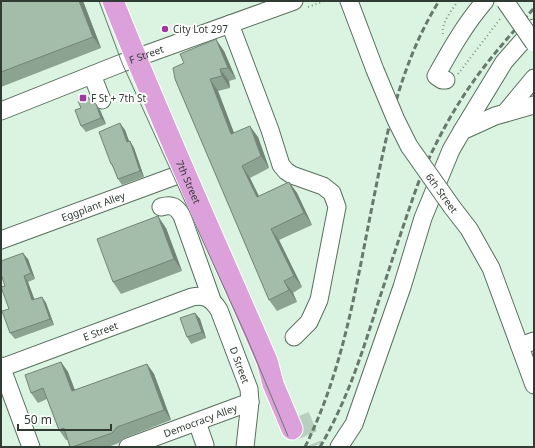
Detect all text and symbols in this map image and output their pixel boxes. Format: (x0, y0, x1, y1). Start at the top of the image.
place label: City Lot 297 (173, 22, 228, 36)
marker: City Lot 297 (160, 24, 170, 34)
street label: F Street (127, 41, 166, 67)
place label: F St + 7th St (91, 91, 146, 105)
marker: F St + 7th St (78, 93, 88, 103)
street label: 7th Street (173, 158, 204, 206)
street label: 6th Street (423, 170, 461, 216)
street label: Eggplant Alley (59, 188, 128, 224)
street label: E Street (81, 318, 120, 344)
street label: D Street (227, 345, 253, 385)
street label: Democracy Alley (162, 400, 240, 440)
scale bar (18, 406, 111, 432)
text: 50 m (24, 411, 52, 428)

